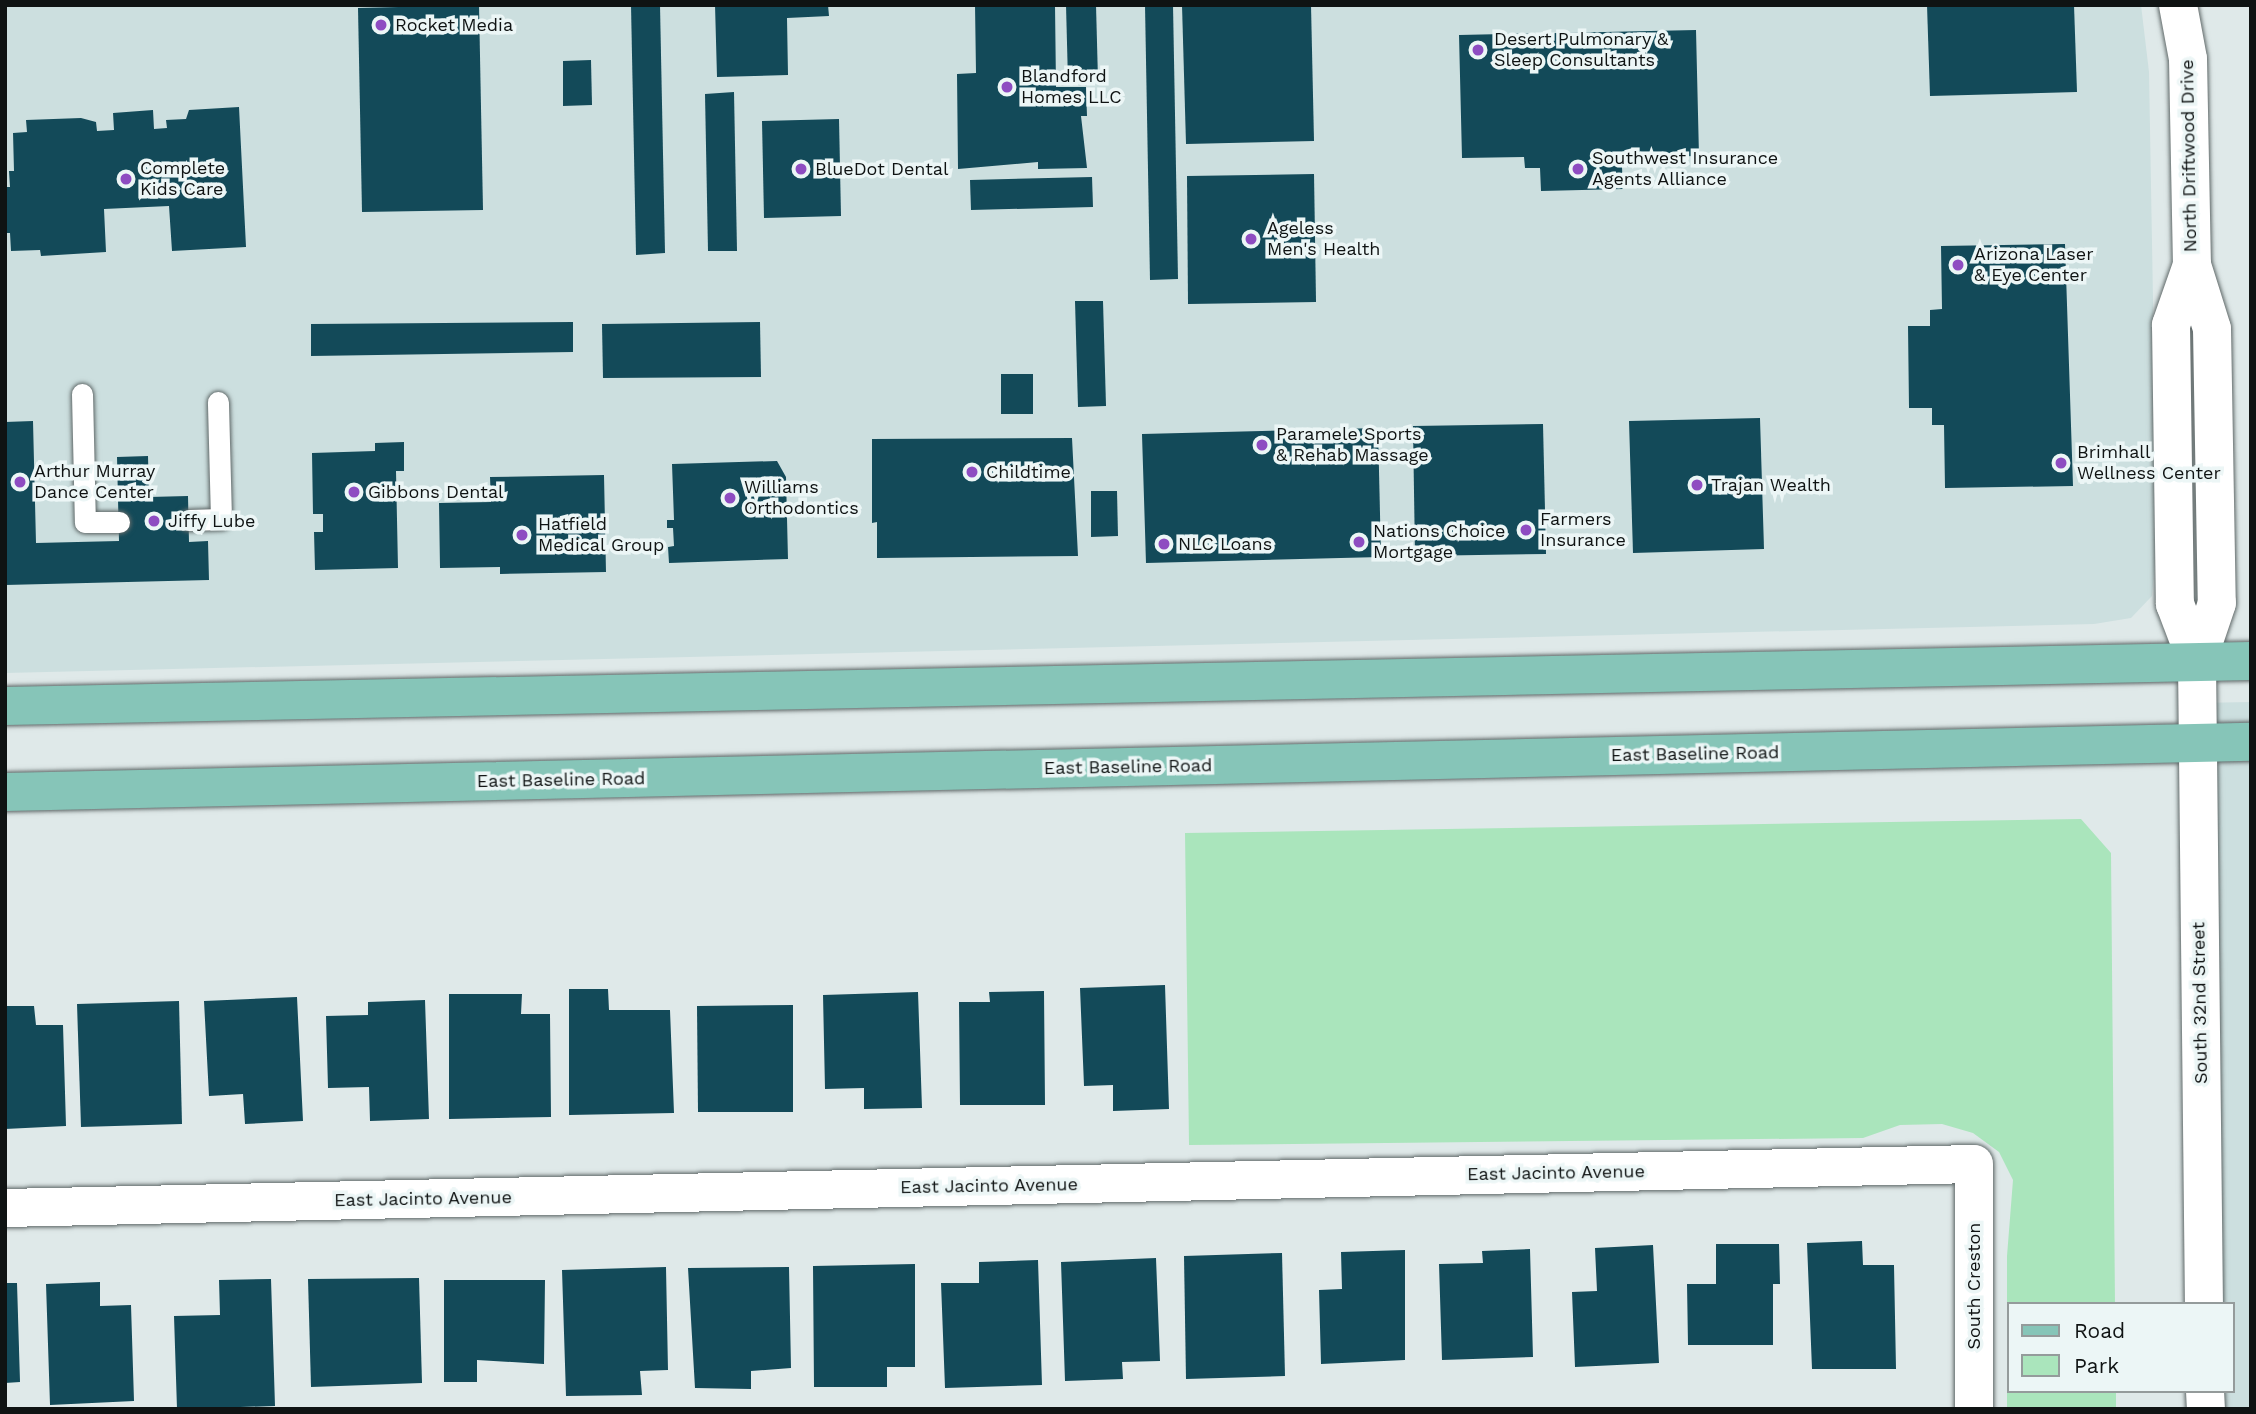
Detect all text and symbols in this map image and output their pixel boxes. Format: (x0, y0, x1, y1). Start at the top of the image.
place label: Rocket Media (395, 14, 513, 36)
marker: Rocket Media (373, 17, 389, 33)
place label: Desert Pulmonary & Sleep Consultants (1494, 29, 1669, 72)
marker: Desert Pulmonary & Sleep Consultants (1468, 40, 1488, 60)
street label: North Driftwood Drive (2177, 59, 2201, 253)
place label: Blandford Homes LLC (1021, 66, 1121, 108)
marker: Blandford Homes LLC (999, 79, 1015, 95)
place label: Southwest Insurance Agents Alliance (1592, 148, 1778, 190)
place label: Complete Kids Care (140, 158, 225, 200)
place label: BlueDot Dental (815, 158, 949, 180)
marker: BlueDot Dental (793, 161, 809, 177)
marker: Southwest Insurance Agents Alliance (1570, 161, 1586, 177)
marker: Complete Kids Care (118, 171, 134, 187)
place label: Ageless Men's Health (1267, 218, 1380, 260)
marker: Ageless Men's Health (1241, 229, 1261, 249)
place label: Arizona Laser & Eye Center (1974, 244, 2094, 286)
marker: Arizona Laser & Eye Center (1948, 255, 1968, 275)
place label: Paramele Sports & Rehab Massage (1276, 424, 1429, 466)
marker: Paramele Sports & Rehab Massage (1254, 437, 1270, 453)
place label: Brimhall Wellness Center (2077, 442, 2221, 484)
marker: Brimhall Wellness Center (2051, 453, 2071, 473)
place label: Arthur Murray Dance Center (34, 461, 156, 504)
place label: Childtime (986, 461, 1071, 483)
marker: Childtime (964, 464, 980, 480)
marker: Arthur Murray Dance Center (12, 474, 28, 490)
place label: Trajan Wealth (1711, 474, 1831, 496)
place label: Williams Orthodontics (744, 477, 859, 520)
marker: Trajan Wealth (1689, 477, 1705, 493)
place label: Gibbons Dental (368, 481, 504, 503)
marker: Gibbons Dental (346, 484, 362, 500)
marker: Williams Orthodontics (722, 490, 738, 506)
place label: Farmers Insurance (1540, 509, 1626, 552)
place label: Jiffy Lube (168, 510, 256, 532)
marker: Jiffy Lube (146, 513, 162, 529)
place label: Hatfield Medical Group (538, 514, 665, 556)
place label: Nations Choice Mortgage (1373, 521, 1505, 564)
marker: Farmers Insurance (1518, 522, 1534, 538)
marker: Hatfield Medical Group (512, 525, 532, 545)
place label: NLC Loans (1178, 533, 1272, 555)
marker: Nations Choice Mortgage (1351, 534, 1367, 550)
marker: NLC Loans (1156, 536, 1172, 552)
street label: East Baseline Road (1611, 742, 1779, 766)
street label: East Baseline Road (1044, 755, 1212, 779)
street label: East Baseline Road (477, 768, 645, 792)
street label: South 32nd Street (2188, 922, 2212, 1084)
street label: East Jacinto Avenue (1466, 1161, 1646, 1185)
street label: East Jacinto Avenue (899, 1174, 1079, 1198)
street label: East Jacinto Avenue (333, 1187, 513, 1211)
street label: South Creston (1963, 1222, 1985, 1350)
legend (2008, 1302, 2235, 1393)
text: Road (2074, 1318, 2125, 1343)
text: Park (2074, 1353, 2119, 1378)

